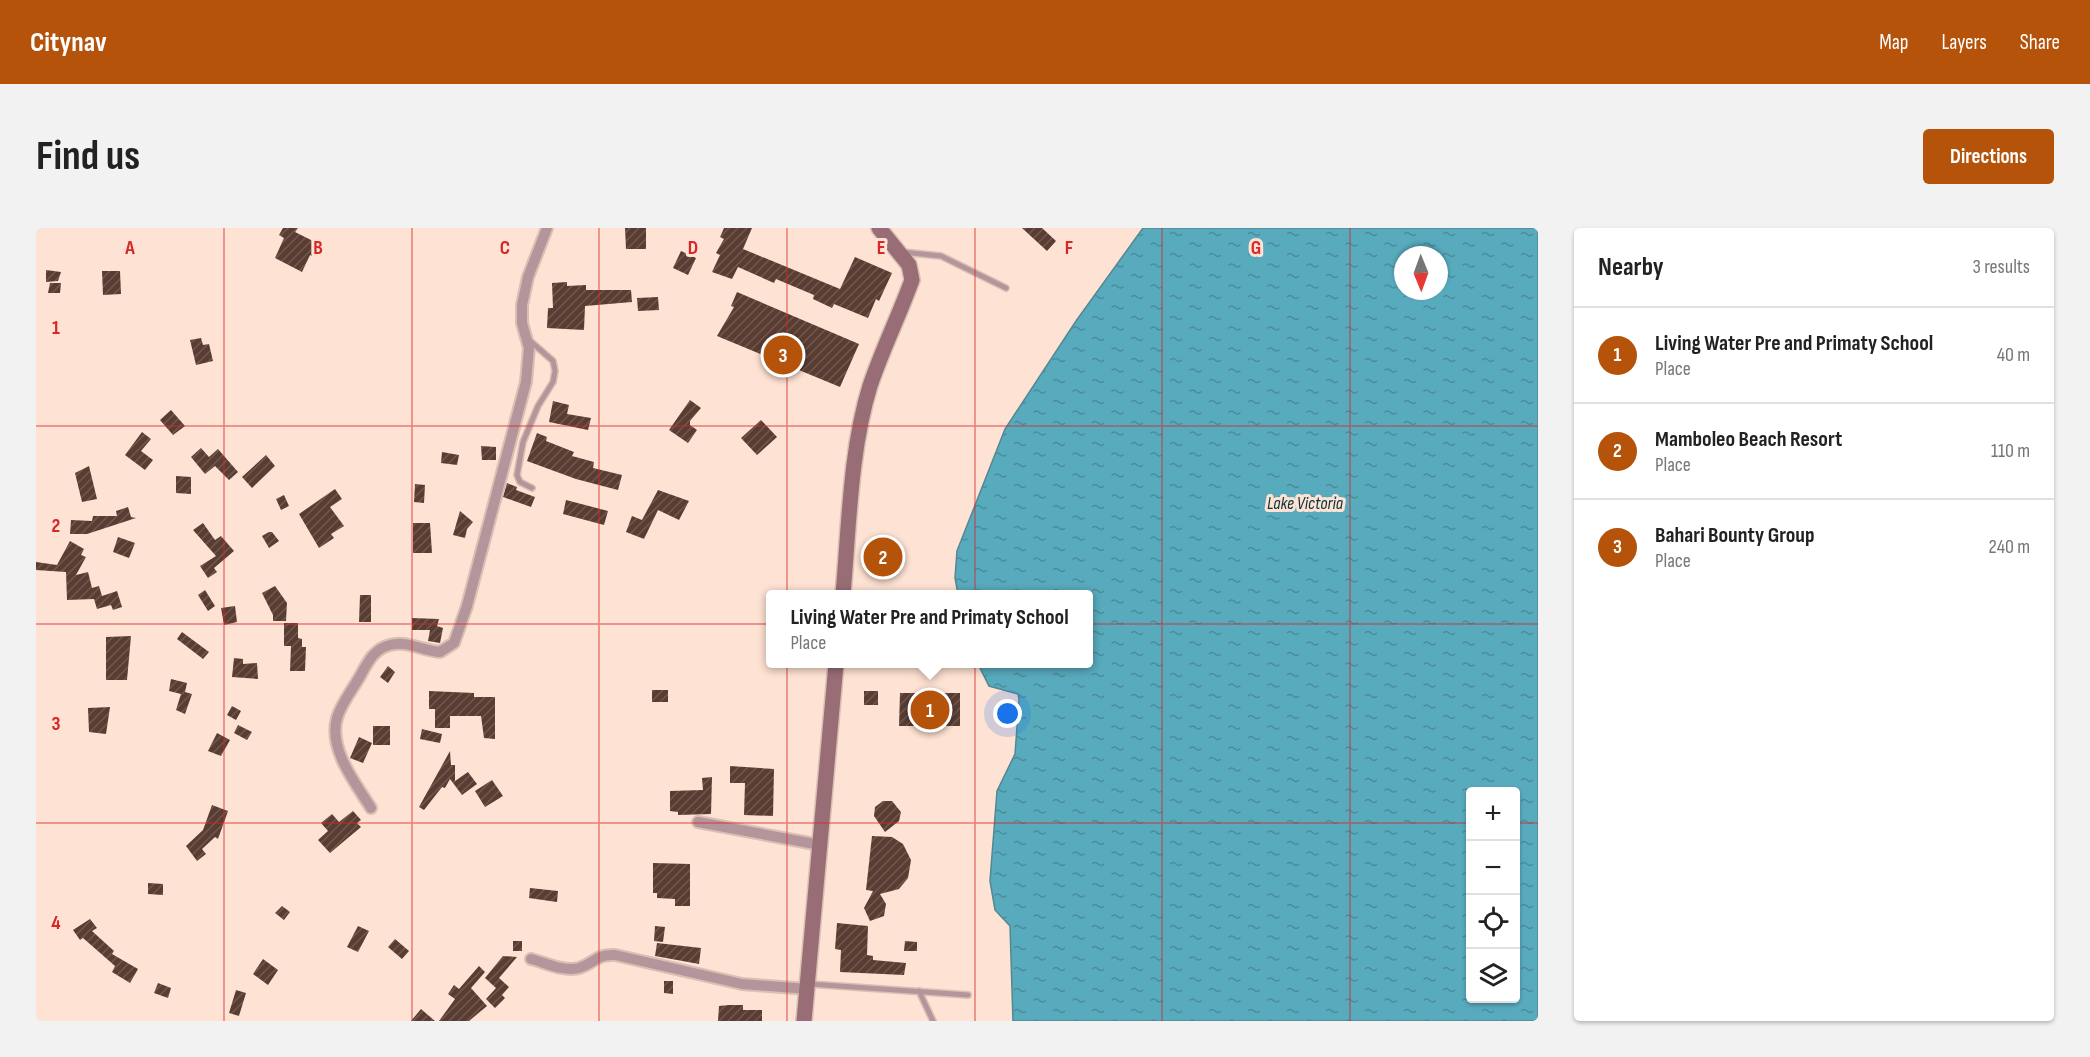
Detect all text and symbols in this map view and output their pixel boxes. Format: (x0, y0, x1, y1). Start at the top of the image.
text: Citynav (30, 26, 107, 59)
text: Map (1879, 30, 1908, 55)
text: Layers (1941, 30, 1987, 55)
text: Share (2020, 30, 2060, 55)
button: Directions (1923, 129, 2054, 184)
text: Find us (36, 131, 140, 182)
text: A (124, 236, 135, 260)
text: B (313, 236, 323, 260)
text: C (500, 236, 510, 260)
text: D (688, 236, 698, 260)
text: E (877, 236, 885, 260)
text: F (1065, 236, 1073, 260)
text: G (1251, 236, 1261, 260)
north arrow (1394, 246, 1448, 300)
text: Nearby (1598, 252, 1664, 283)
text: 3 results (1973, 255, 2030, 279)
text: 1 (52, 316, 60, 340)
text: Living Water Pre and Primaty School (1655, 330, 1933, 357)
pin: 3 (764, 332, 802, 378)
text: 1 (1614, 343, 1621, 367)
text: 40 m (1997, 343, 2030, 367)
text: Place (1655, 357, 1691, 381)
text: Mamboleo Beach Resort (1655, 426, 1842, 453)
text: 2 (1613, 439, 1622, 463)
text: 110 m (1991, 439, 2030, 463)
text: Place (1655, 453, 1691, 477)
water label: Lake Victoria (1267, 493, 1344, 514)
text: 2 (52, 514, 60, 538)
text: Bahari Bounty Group (1655, 522, 1815, 549)
pin: 2 (864, 534, 902, 580)
text: 3 (1613, 535, 1622, 559)
text: 240 m (1989, 535, 2030, 559)
text: Place (1655, 549, 1691, 573)
popup (766, 590, 1093, 668)
text: Living Water Pre and Primaty School (790, 604, 1069, 631)
text: Place (790, 631, 826, 655)
pin: 1 (910, 688, 950, 732)
your location (993, 699, 1022, 728)
text: 3 (52, 712, 61, 736)
map controls (1466, 787, 1520, 1003)
button: + (1466, 787, 1520, 841)
button: − (1466, 841, 1520, 895)
button: locate (1466, 895, 1520, 949)
text: 4 (51, 911, 61, 935)
button: layers (1466, 949, 1520, 1003)

